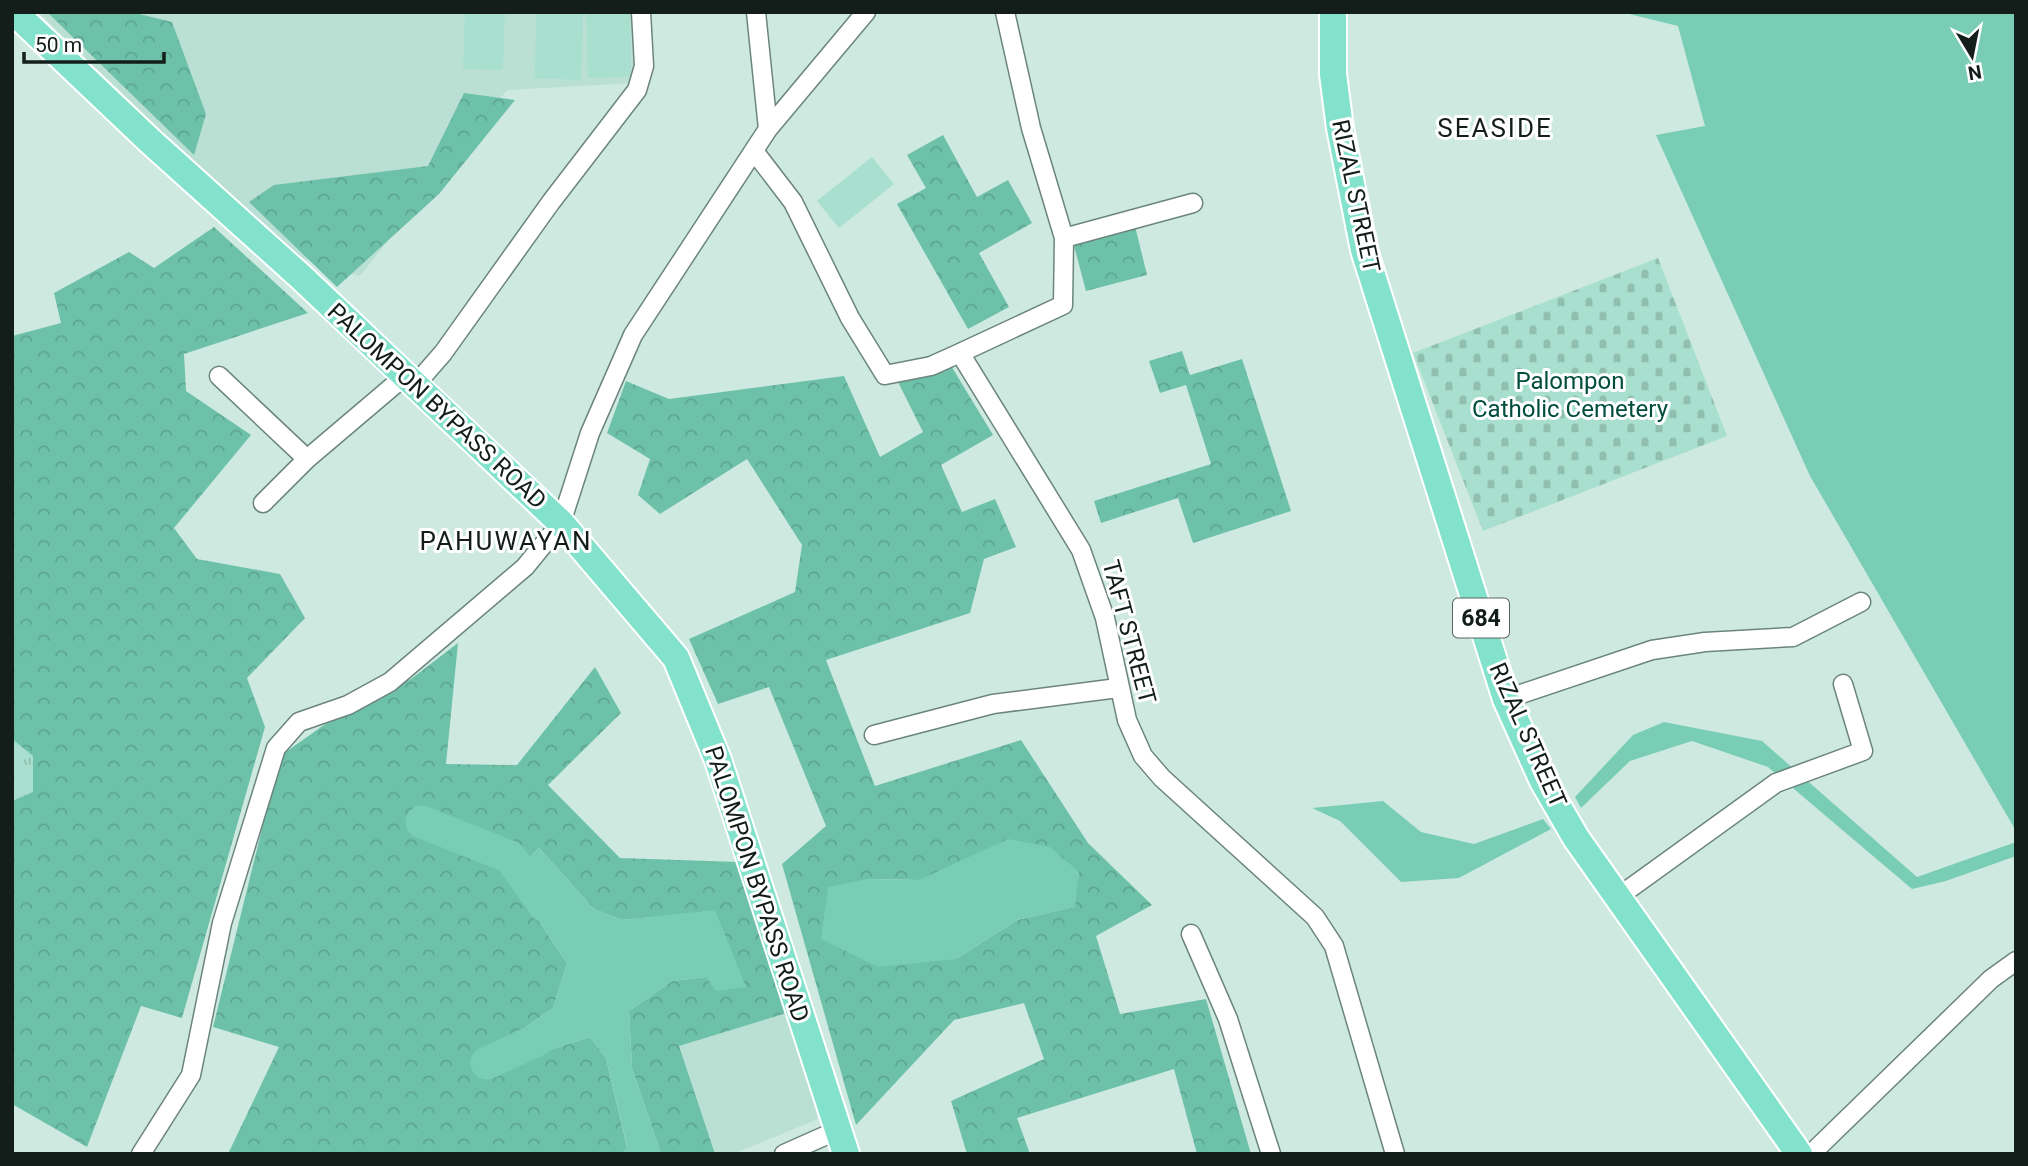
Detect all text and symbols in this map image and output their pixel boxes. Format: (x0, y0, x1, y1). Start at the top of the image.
scale bar (24, 21, 164, 65)
north arrow (1937, 21, 2007, 91)
text: 50 m (35, 33, 82, 57)
text: N (1966, 60, 1983, 85)
district label: SEASIDE (1437, 113, 1553, 143)
street label: RIZAL STREET (1326, 117, 1386, 275)
street label: PALOMPON BYPASS ROAD (322, 297, 552, 515)
park label: Palompon Catholic Cemetery (1472, 367, 1669, 423)
district label: PAHUWAYAN (419, 526, 593, 556)
street label: TAFT STREET (1096, 557, 1162, 707)
road number: 684 (1453, 598, 1509, 638)
street label: RIZAL STREET (1484, 658, 1572, 812)
street label: PALOMPON BYPASS ROAD (699, 743, 815, 1025)

